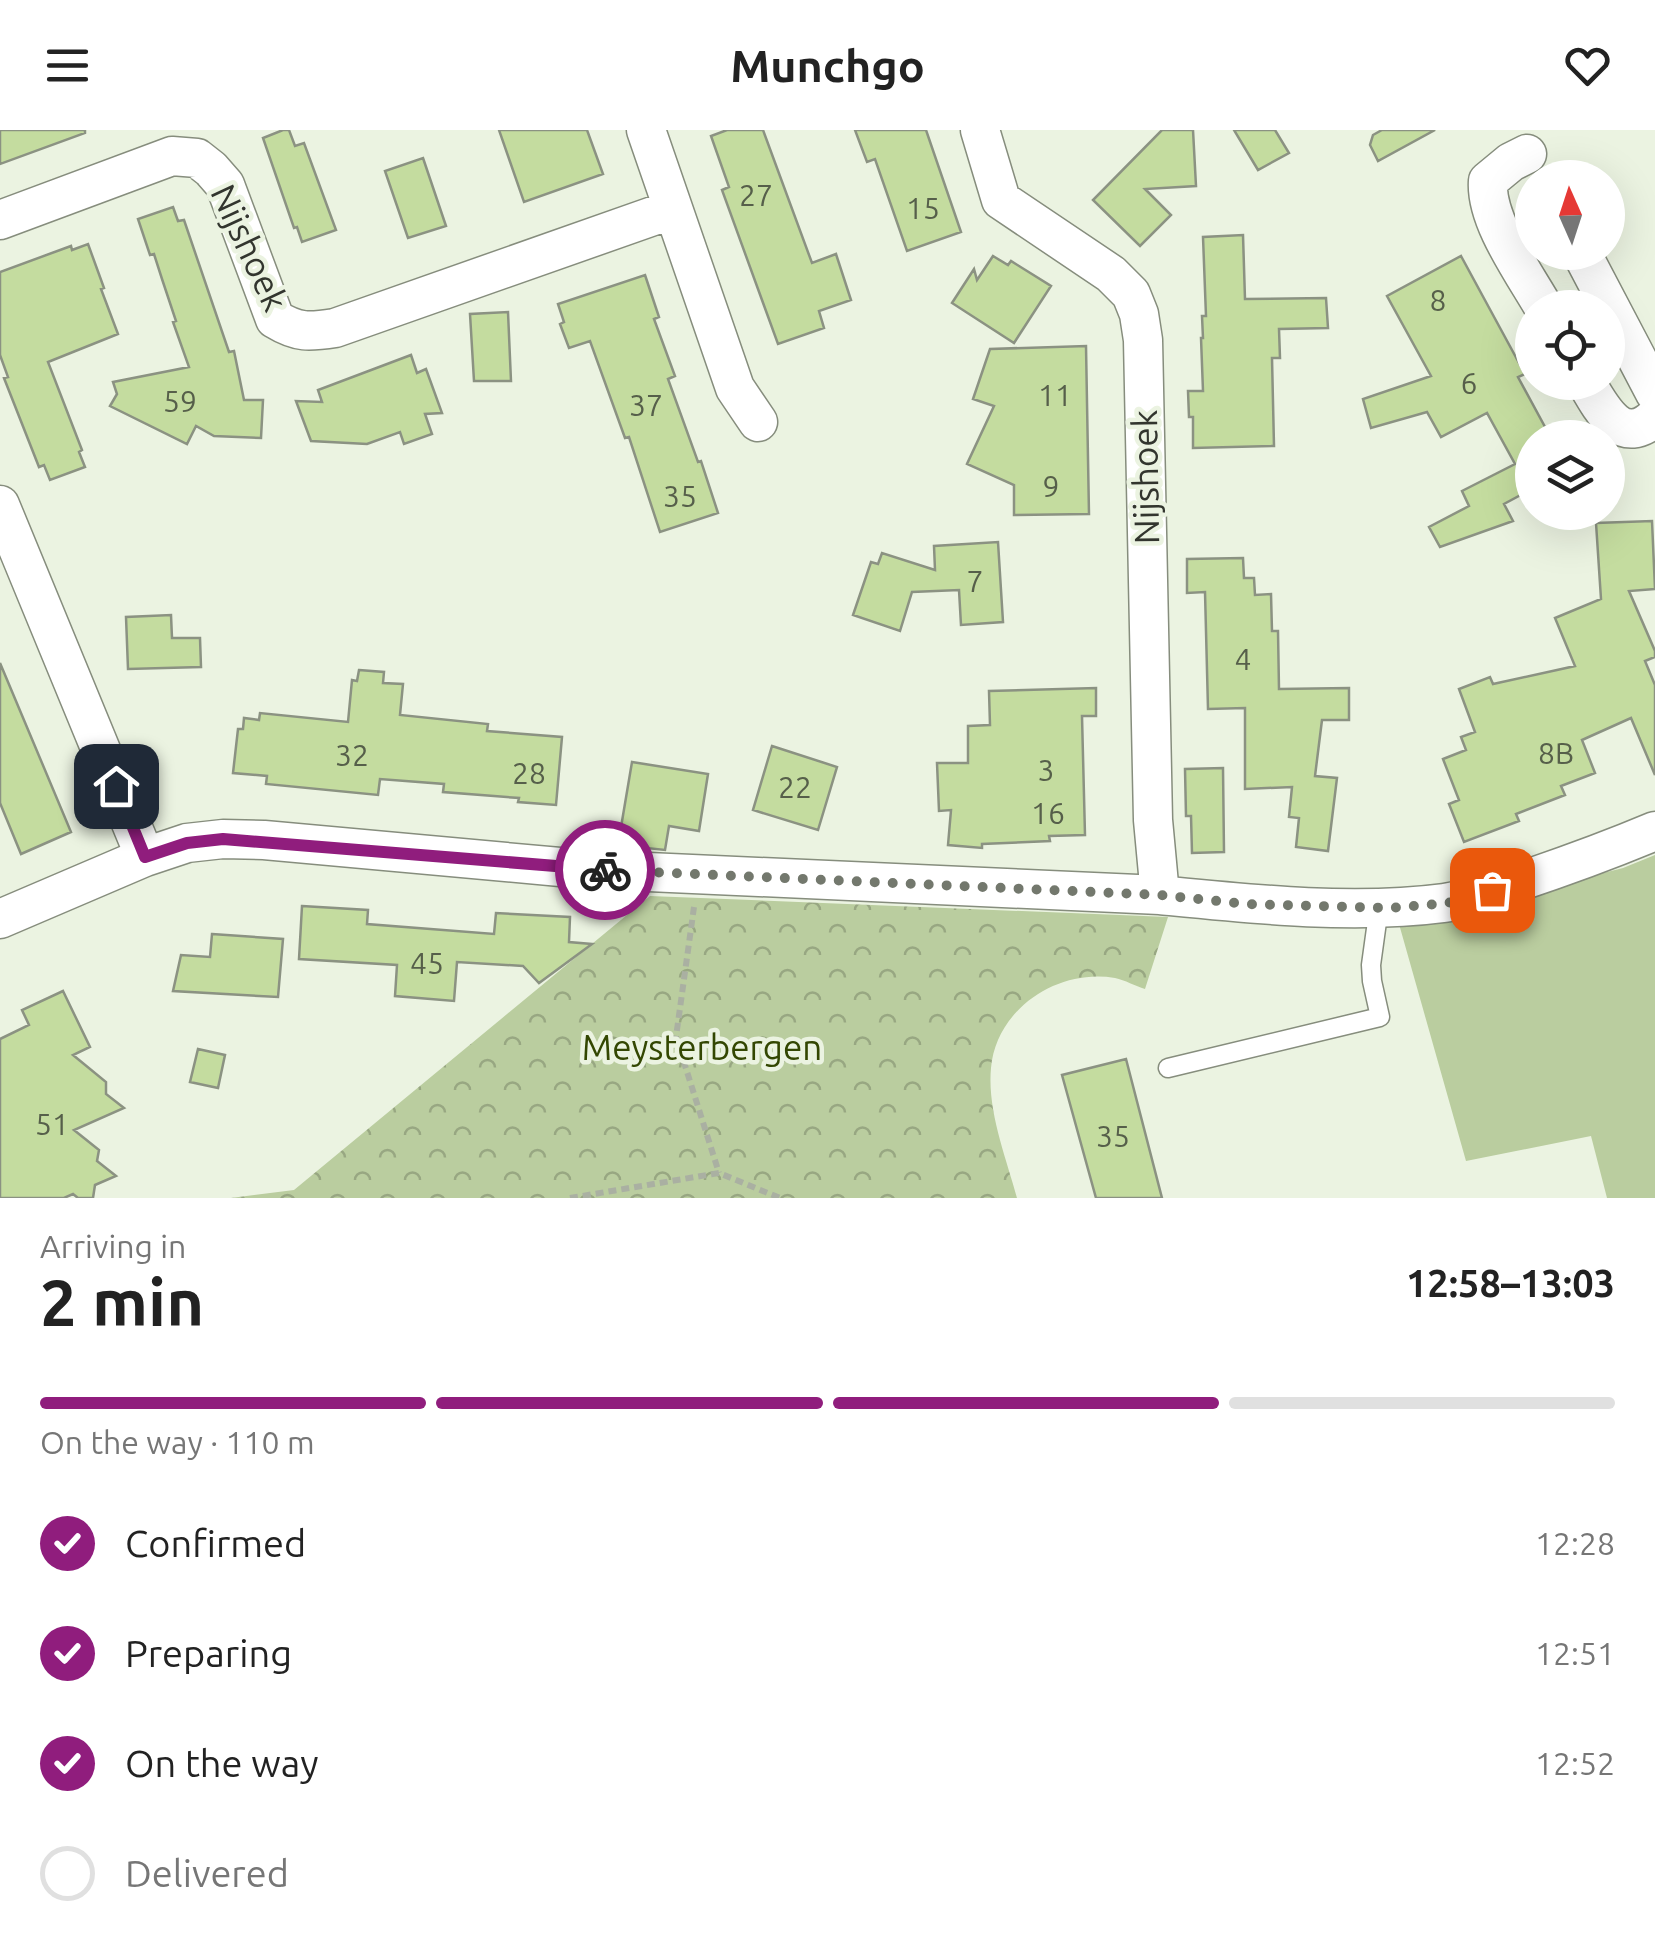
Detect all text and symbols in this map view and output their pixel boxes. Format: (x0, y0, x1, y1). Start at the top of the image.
icon: menu (40, 38, 95, 93)
icon: heart (1560, 38, 1615, 93)
text: Munchgo (730, 40, 925, 91)
north arrow (1515, 160, 1625, 270)
map controls (1515, 160, 1625, 530)
street label: Nijshoek (203, 178, 297, 317)
house number: 27 (739, 178, 773, 212)
house number: 15 (906, 191, 940, 225)
house number: 8 (1430, 283, 1446, 317)
button: locate (1515, 290, 1625, 400)
house number: 6 (1461, 366, 1477, 400)
house number: 11 (1038, 378, 1072, 412)
house number: 59 (163, 384, 197, 418)
house number: 37 (629, 388, 663, 422)
street label: Nijshoek (1124, 409, 1166, 545)
button: layers (1515, 420, 1625, 530)
house number: 9 (1043, 469, 1059, 503)
house number: 35 (663, 479, 697, 513)
house number: 7 (967, 564, 983, 598)
house number: 4 (1235, 642, 1251, 676)
house number: 8B (1538, 736, 1574, 770)
house number: 32 (335, 738, 369, 772)
pin (74, 744, 159, 829)
house number: 3 (1038, 753, 1054, 787)
house number: 28 (512, 756, 546, 790)
icon: home (89, 759, 144, 814)
house number: 22 (778, 770, 812, 804)
house number: 16 (1031, 796, 1065, 830)
courier (555, 820, 655, 920)
icon: bike (578, 843, 633, 898)
pin (1450, 848, 1535, 933)
icon: bag (1465, 863, 1520, 918)
house number: 45 (410, 946, 444, 980)
park label: Meysterbergen (582, 1027, 822, 1067)
house number: 51 (35, 1107, 69, 1141)
house number: 35 (1096, 1119, 1130, 1153)
text: Arriving in (40, 1228, 186, 1264)
text: 12:58–13:03 (1406, 1262, 1615, 1304)
text: 2 min (40, 1265, 204, 1338)
text: On the way · 110 m (40, 1424, 315, 1460)
icon: check (40, 1516, 95, 1571)
text: Confirmed (125, 1522, 306, 1564)
text: 12:28 (1535, 1525, 1615, 1561)
icon: check (40, 1626, 95, 1681)
text: Preparing (125, 1632, 292, 1674)
text: 12:51 (1535, 1635, 1615, 1671)
icon: check (40, 1736, 95, 1791)
text: On the way (125, 1742, 318, 1784)
text: 12:52 (1535, 1745, 1615, 1781)
text: Delivered (125, 1852, 289, 1894)

